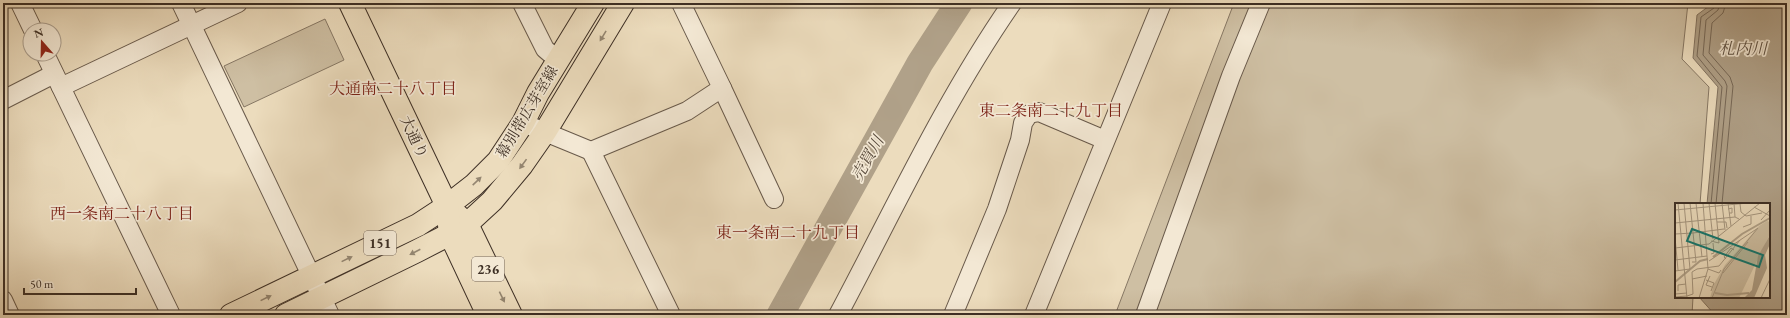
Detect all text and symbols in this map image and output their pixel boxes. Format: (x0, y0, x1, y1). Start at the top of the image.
north arrow (22, 22, 62, 62)
text: N (32, 24, 45, 41)
one-way arrow (600, 30, 607, 42)
water label: 札内川 (1719, 38, 1769, 59)
street label: 幕別帯広芽室線 (491, 62, 562, 162)
district label: 大通南二十八丁目 (329, 78, 457, 99)
district label: 東二条南二十九丁目 (979, 100, 1123, 121)
street label: 大通り (396, 112, 433, 161)
water label: 売買川 (847, 130, 889, 184)
one-way arrow (519, 158, 527, 169)
one-way arrow (472, 176, 482, 186)
district label: 西一条南二十八丁目 (50, 203, 194, 224)
inset map (1675, 203, 1770, 298)
district label: 東一条南二十九丁目 (716, 222, 860, 243)
road number: 151 (364, 231, 396, 255)
one-way arrow (410, 249, 421, 255)
one-way arrow (341, 256, 352, 262)
road number: 236 (472, 257, 504, 281)
scale bar (24, 270, 136, 296)
text: 50 m (30, 276, 54, 292)
one-way arrow (499, 291, 505, 303)
one-way arrow (260, 295, 272, 301)

